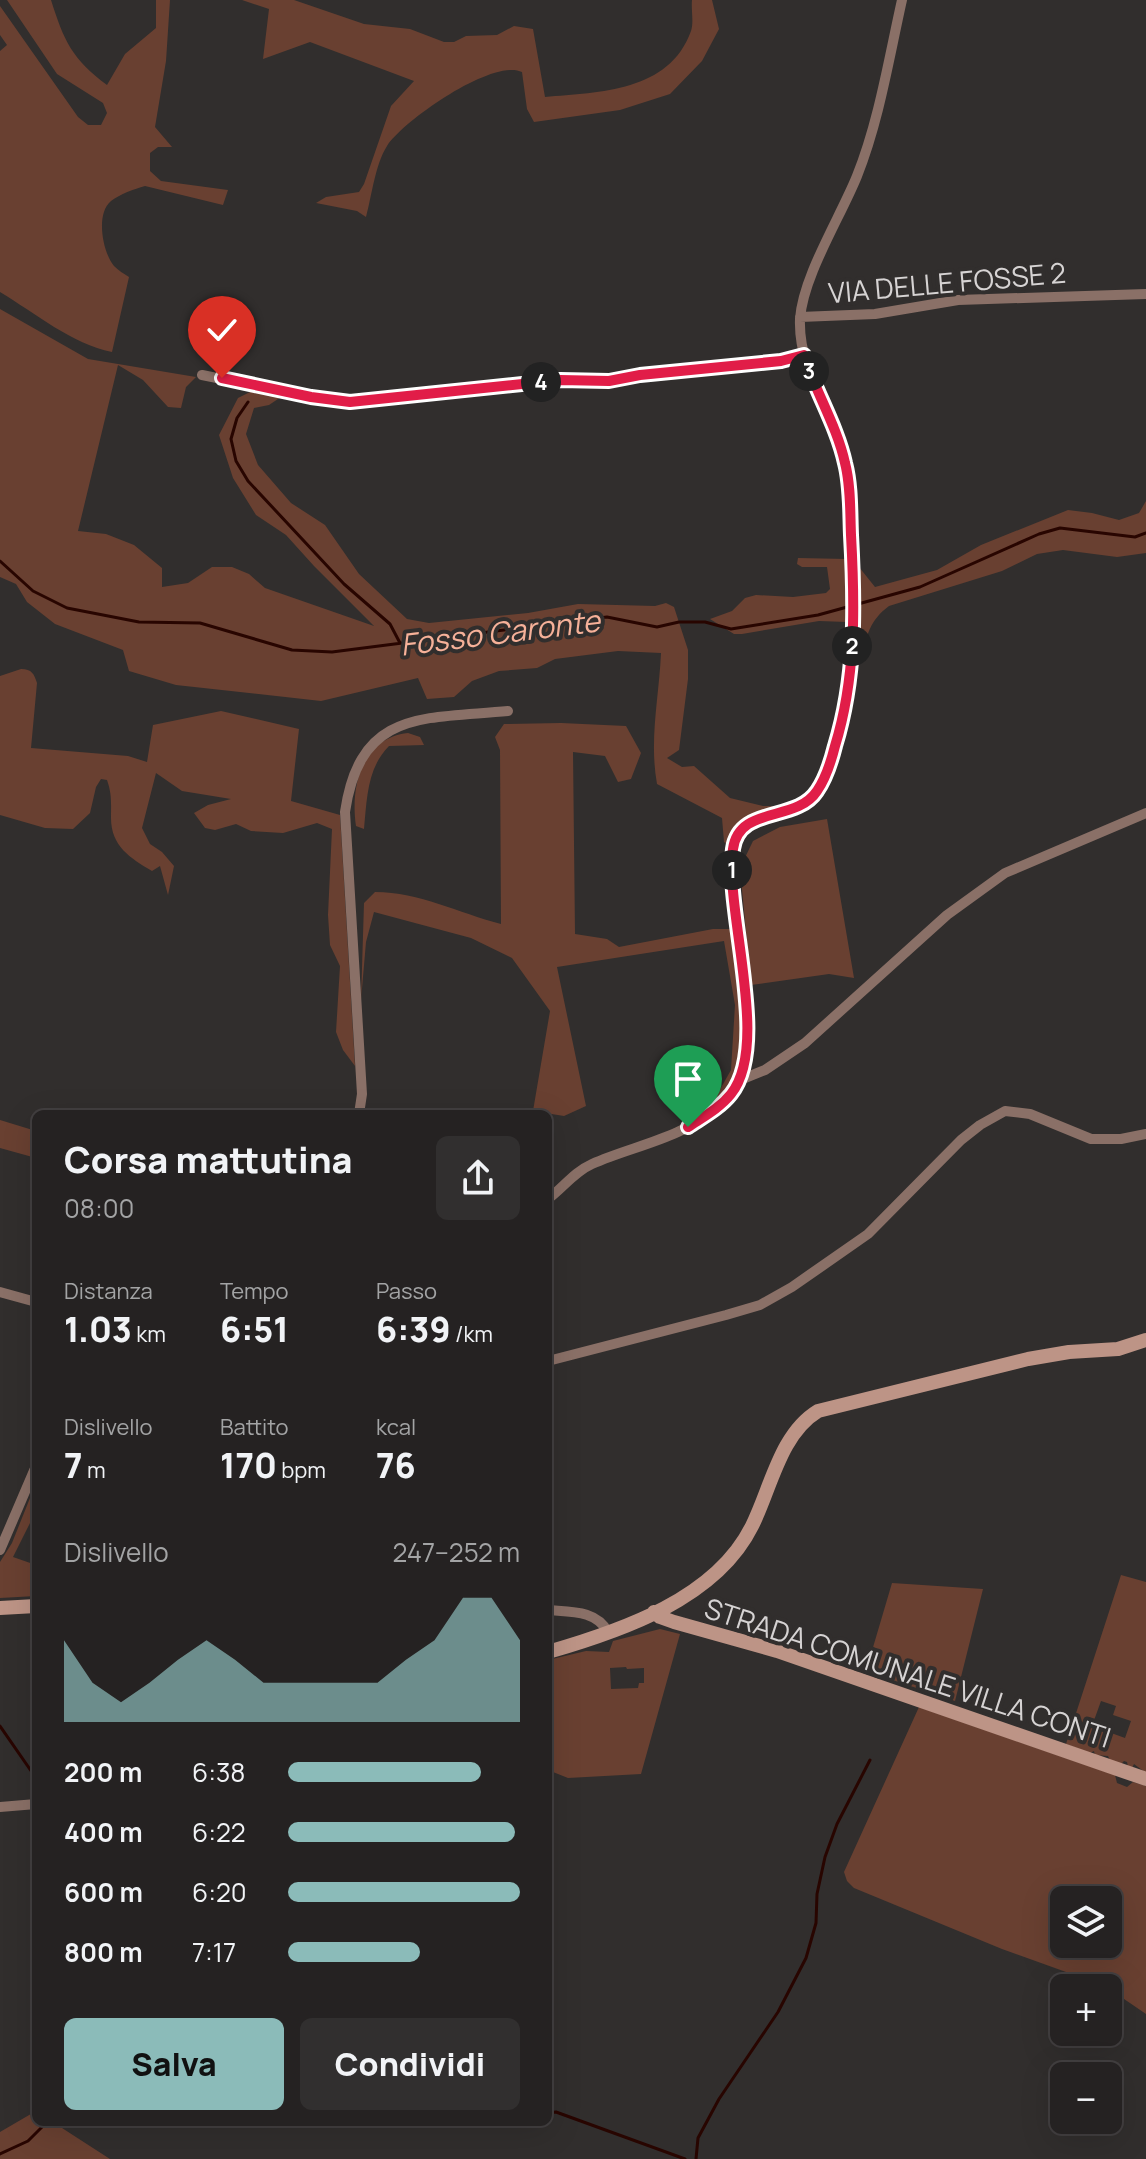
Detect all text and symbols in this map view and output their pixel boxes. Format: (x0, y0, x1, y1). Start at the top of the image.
street label: VIA DELLE FOSSE 2 (827, 253, 1067, 311)
pin (188, 296, 256, 378)
icon: check (200, 308, 244, 352)
pin: 3 (789, 351, 829, 391)
text: 3 (803, 356, 815, 386)
pin: 4 (521, 362, 561, 402)
text: 4 (534, 367, 548, 397)
water label: Fosso Caronte (398, 599, 604, 665)
pin: 2 (832, 626, 872, 666)
text: 2 (845, 631, 859, 661)
pin: 1 (712, 850, 752, 890)
text: 1 (727, 855, 737, 885)
pin (654, 1045, 722, 1127)
icon: arrive (666, 1057, 710, 1101)
text: Corsa mattutina (64, 1135, 353, 1184)
button: share (436, 1136, 520, 1220)
text: 08:00 (64, 1190, 134, 1226)
text: Distanza (64, 1276, 153, 1306)
text: Tempo (220, 1276, 289, 1306)
text: Passo (376, 1276, 437, 1306)
text: 1.03 (64, 1306, 132, 1352)
text: 6:51 (220, 1306, 289, 1352)
text: 6:39 (376, 1306, 451, 1352)
text: km (132, 1319, 166, 1349)
text: /km (451, 1319, 493, 1349)
text: Dislivello (64, 1412, 153, 1442)
text: Battito (220, 1412, 289, 1442)
text: kcal (376, 1412, 416, 1442)
text: 7 (64, 1442, 83, 1488)
text: 170 (220, 1442, 277, 1488)
text: 76 (376, 1442, 416, 1488)
text: m (83, 1455, 106, 1485)
text: bpm (277, 1455, 326, 1485)
text: Dislivello (64, 1534, 169, 1570)
text: 247–252 m (392, 1534, 520, 1570)
street label: STRADA COMUNALE VILLA CONTI (700, 1588, 1116, 1756)
text: 200 m (64, 1754, 142, 1790)
text: 6:38 (192, 1754, 245, 1790)
text: 400 m (64, 1814, 143, 1850)
text: 6:22 (192, 1814, 246, 1850)
text: 600 m (64, 1874, 143, 1910)
text: 6:20 (192, 1874, 247, 1910)
map controls (1050, 1886, 1122, 2134)
button: layers (1050, 1886, 1122, 1958)
text: 800 m (64, 1934, 143, 1970)
text: 7:17 (192, 1934, 236, 1970)
button: + (1050, 1974, 1122, 2046)
button: Salva (64, 2018, 284, 2110)
button: Condividi (300, 2018, 520, 2110)
button: − (1050, 2062, 1122, 2134)

